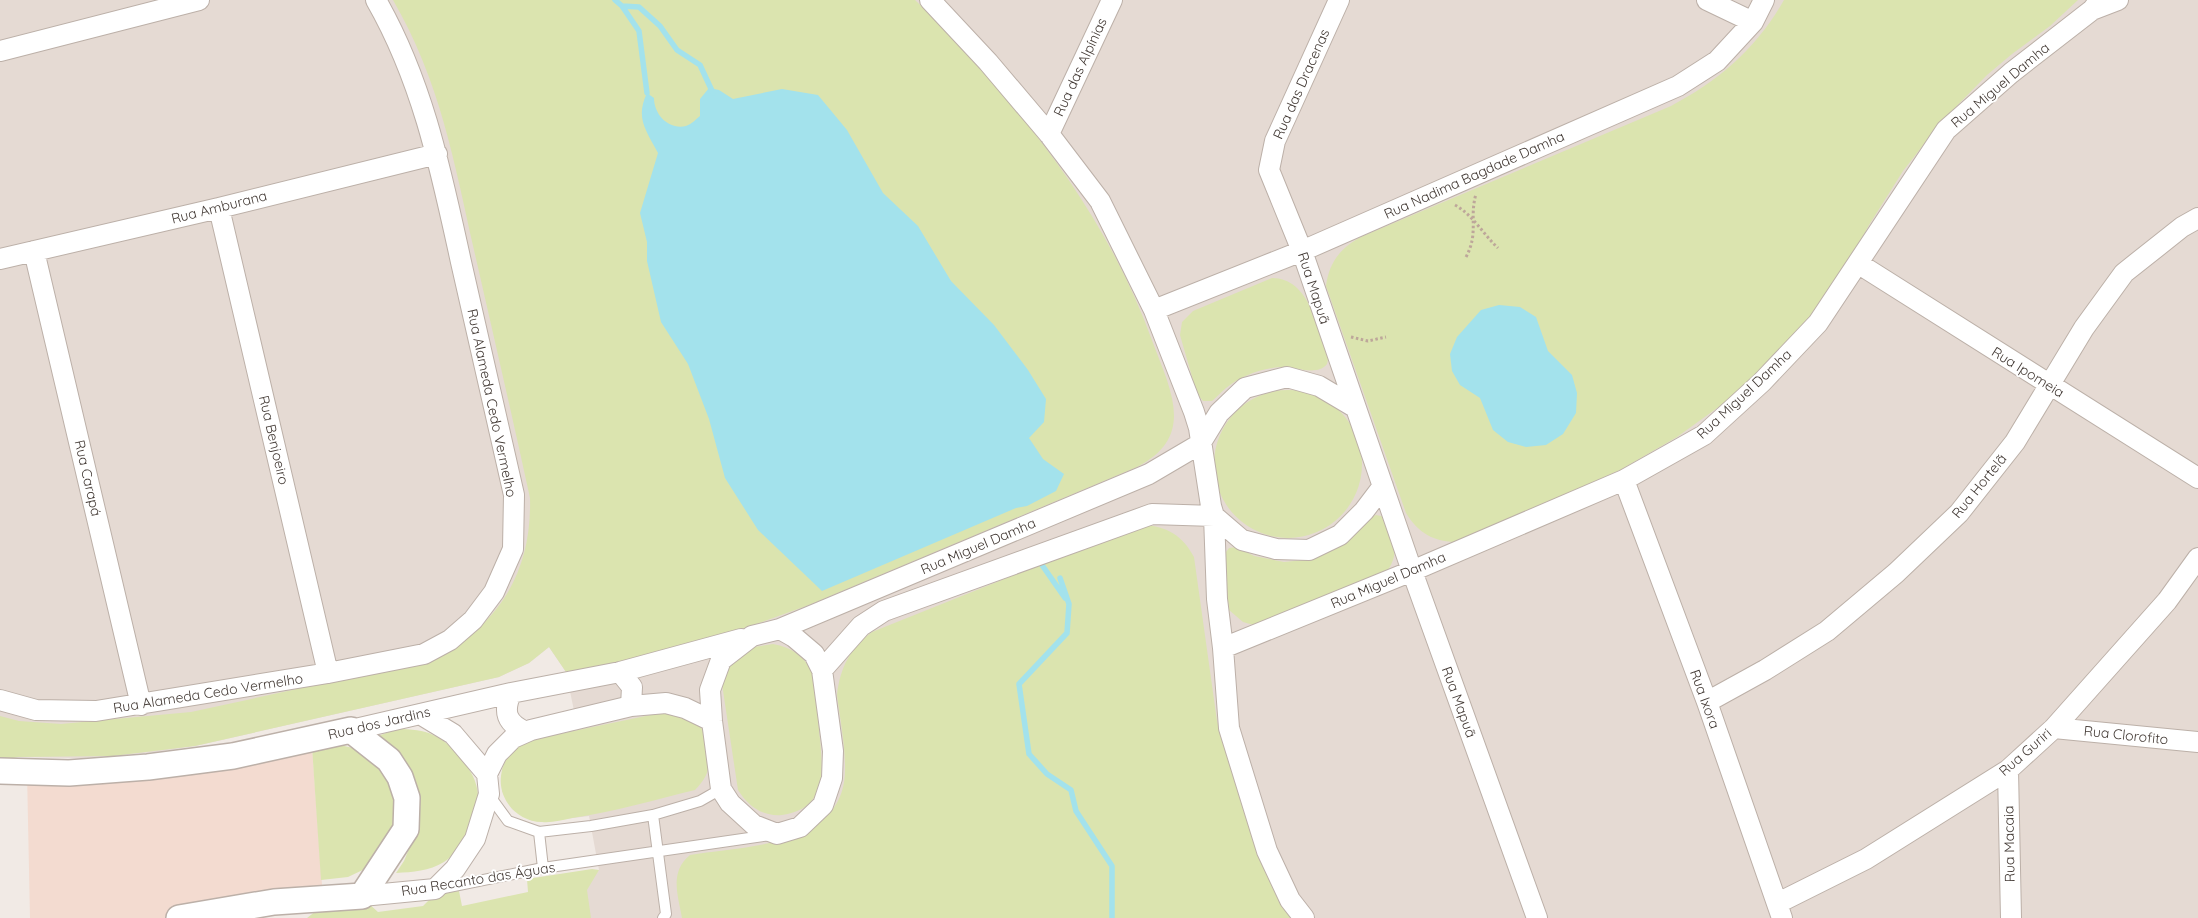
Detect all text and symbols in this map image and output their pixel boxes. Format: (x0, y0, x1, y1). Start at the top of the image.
street label: Rua das Alpínias (1049, 15, 1111, 119)
street label: Rua das Dracenas (1269, 26, 1333, 142)
street label: Rua Miguel Damha (1947, 38, 2053, 132)
street label: Rua Nadima Bagdade Damha (1381, 127, 1567, 223)
street label: Rua Amburana (169, 186, 269, 228)
street label: Rua Mapuã (1294, 250, 1334, 326)
street label: Rua Alameda Cedo Vermelho (463, 307, 521, 499)
street label: Rua Ipomeia (1988, 343, 2068, 401)
street label: Rua Miguel Damha (1693, 345, 1795, 443)
street label: Rua Benjoeiro (255, 393, 293, 487)
street label: Rua Carapá (70, 438, 106, 518)
street label: Rua Hortelã (1948, 450, 2010, 522)
street label: Rua Miguel Damha (918, 514, 1038, 578)
street label: Rua Miguel Damha (1328, 548, 1448, 612)
street label: Rua Mapuã (1438, 664, 1480, 740)
street label: Rua Ixora (1686, 667, 1724, 731)
street label: Rua Alameda Cedo Vermelho (112, 669, 304, 717)
street label: Rua dos Jardins (326, 702, 432, 744)
street label: Rua Clorofito (2083, 722, 2169, 748)
street label: Rua Guriri (1995, 724, 2055, 780)
street label: Rua Macaia (1999, 805, 2019, 883)
street label: Rua Recanto das Águas (400, 858, 556, 900)

